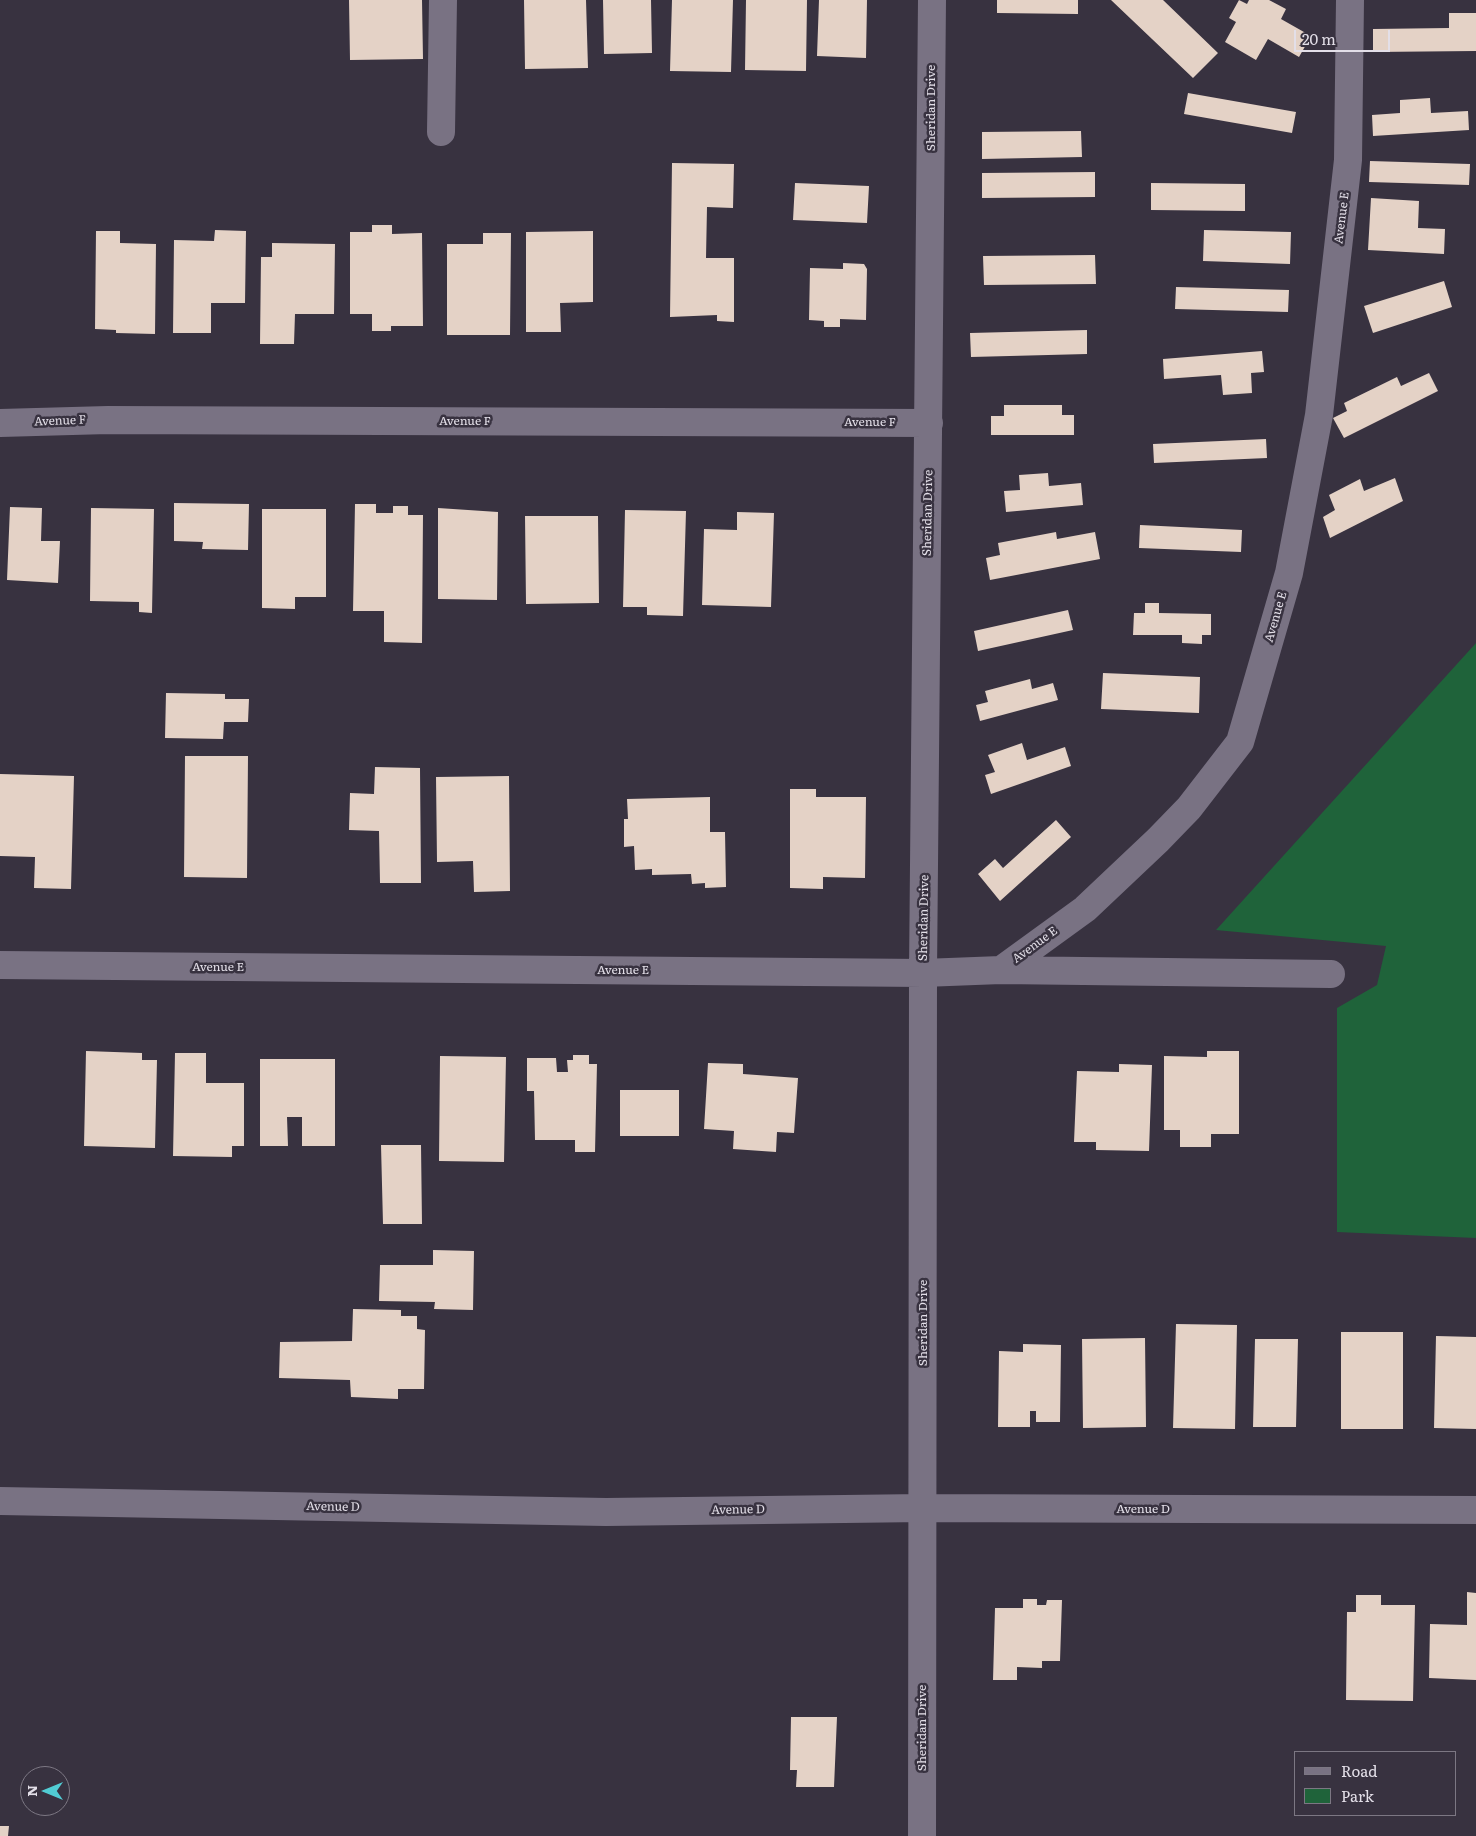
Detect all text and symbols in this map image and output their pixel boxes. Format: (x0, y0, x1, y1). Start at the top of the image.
scale bar (1296, 20, 1392, 52)
text: 20 m (1302, 27, 1336, 50)
street label: Sheridan Drive (924, 65, 938, 151)
street label: Avenue E (1332, 191, 1352, 245)
street label: Avenue F (34, 413, 86, 429)
street label: Avenue F (439, 414, 491, 428)
street label: Avenue F (844, 415, 896, 429)
street label: Sheridan Drive (920, 470, 936, 556)
street label: Avenue E (1262, 590, 1290, 644)
street label: Sheridan Drive (916, 875, 932, 961)
street label: Avenue E (1010, 924, 1060, 966)
street label: Avenue E (192, 960, 244, 974)
street label: Avenue E (597, 963, 649, 977)
street label: Sheridan Drive (916, 1280, 930, 1366)
street label: Avenue D (306, 1499, 360, 1515)
street label: Avenue D (711, 1502, 765, 1518)
street label: Avenue D (1116, 1502, 1170, 1516)
street label: Sheridan Drive (915, 1685, 929, 1771)
legend (1294, 1751, 1456, 1816)
text: Road (1341, 1759, 1377, 1782)
north arrow (20, 1766, 70, 1816)
text: Park (1341, 1784, 1374, 1807)
text: N (21, 1785, 41, 1797)

